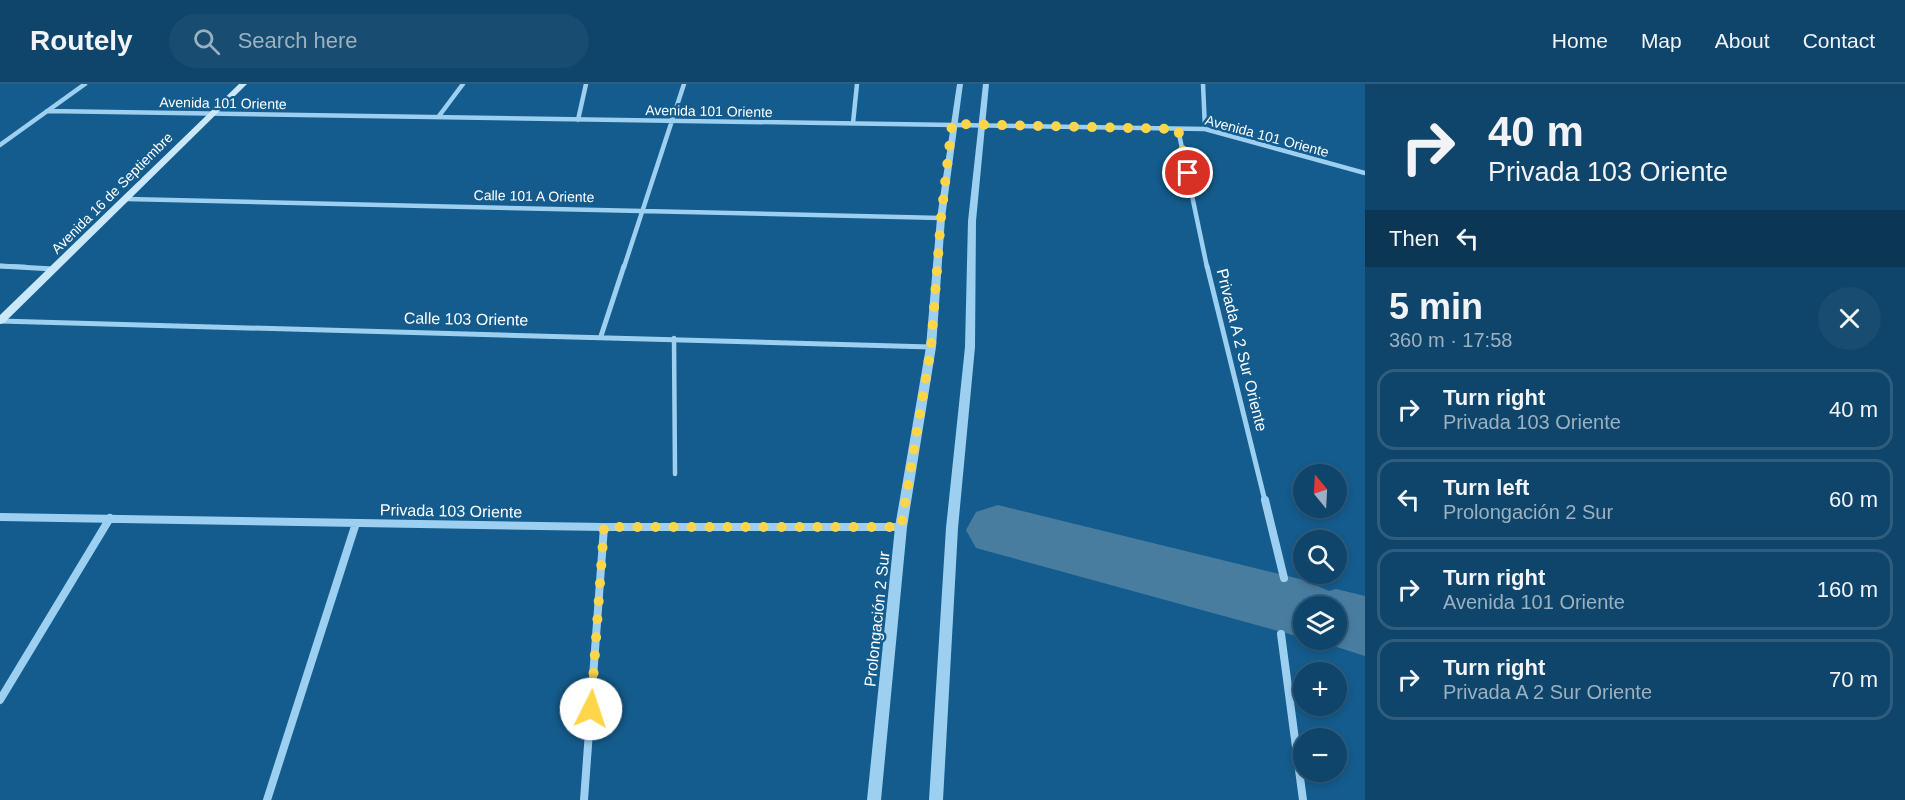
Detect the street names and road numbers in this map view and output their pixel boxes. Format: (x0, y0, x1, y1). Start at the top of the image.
street label: Avenida 101 Oriente (159, 94, 287, 112)
street label: Avenida 101 Oriente (645, 102, 773, 120)
street label: Avenida 101 Oriente (1203, 112, 1331, 160)
street label: Avenida 16 de Septiembre (48, 129, 176, 257)
street label: Calle 101 A Oriente (474, 187, 595, 205)
street label: Privada A 2 Sur Oriente (1214, 267, 1270, 433)
street label: Calle 103 Oriente (404, 309, 528, 329)
street label: Privada 103 Oriente (380, 501, 522, 521)
street label: Prolongación 2 Sur (861, 550, 893, 688)

